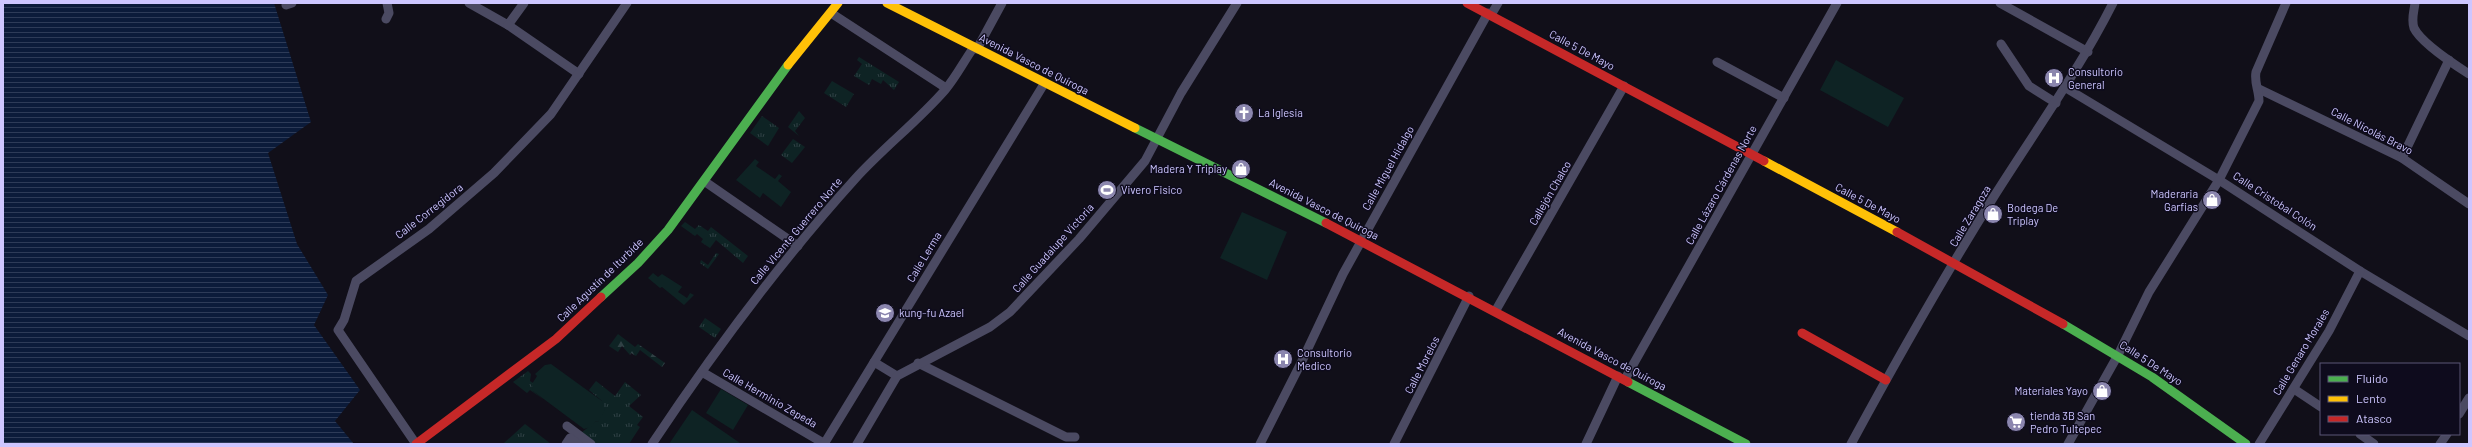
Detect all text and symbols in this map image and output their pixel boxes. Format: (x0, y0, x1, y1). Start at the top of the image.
street label: Calle 5 De Mayo (1547, 27, 1617, 72)
street label: Avenida Vasco de Quiroga (977, 30, 1091, 97)
place label: Consultorio General (2068, 65, 2123, 91)
hospital icon: Consultorio General (2043, 67, 2065, 89)
church icon: La Iglesia (1233, 102, 1255, 124)
street label: Calle Nicolás Bravo (2329, 104, 2415, 157)
place label: La Iglesia (1258, 106, 1303, 119)
street label: Calle Miguel Hidalgo (1359, 123, 1416, 212)
street label: Calle Lázaro Cárdenas Norte (1682, 123, 1759, 247)
shop icon: Madera Y Triplay (1230, 158, 1252, 180)
street label: Callejón Chalco (1526, 158, 1573, 227)
place label: Madera Y Triplay (1150, 162, 1227, 175)
street label: Calle Cristobal Colón (2231, 169, 2320, 233)
street label: Calle VIcente Guerrero Norte (747, 174, 844, 287)
street label: Avenida Vasco de Quiroga (1267, 175, 1381, 242)
sports icon: Vivero Fisico (1096, 179, 1118, 201)
street label: Calle Corregidora (392, 180, 465, 241)
street label: Calle 5 De Mayo (1833, 180, 1903, 225)
place label: Vivero Fisico (1121, 183, 1182, 196)
street label: Calle Zaragoza (1946, 183, 1993, 249)
place label: Maderaria Garfias (2151, 187, 2198, 213)
shop icon: Maderaria Garfias (2201, 189, 2223, 211)
street label: Calle Guadalupe Victoria (1009, 201, 1096, 295)
place label: Bodega De Triplay (2007, 201, 2058, 227)
shop icon: Bodega De Triplay (1982, 203, 2004, 225)
street label: Calle Lerma (904, 229, 944, 284)
street label: Calle Agustín de Iturbide (554, 235, 646, 324)
school or university icon: kung-fu Azael (874, 302, 896, 324)
place label: kung-fu Azael (899, 306, 964, 319)
street label: Calle Genaro Morales (2270, 306, 2332, 397)
street label: Avenida Vasco de Quiroga (1556, 324, 1669, 393)
street label: Calle Morelos (1401, 334, 1442, 396)
street label: Calle 5 De Mayo (2117, 337, 2185, 388)
place label: Consultorio Medico (1297, 346, 1352, 372)
hospital icon: Consultorio Medico (1272, 348, 1294, 370)
legend (2320, 363, 2460, 435)
street label: Calle Herminio Zepeda (721, 365, 820, 430)
text: Fluido (2356, 371, 2388, 385)
shop icon: Materiales Yayo (2091, 380, 2113, 402)
place label: Materiales Yayo (2014, 384, 2088, 397)
text: Lento (2356, 391, 2386, 405)
place label: tienda 3B San Pedro Tultepec (2030, 409, 2102, 435)
supermarket icon: tienda 3B San Pedro Tultepec (2005, 411, 2027, 433)
text: Atasco (2356, 411, 2392, 425)

